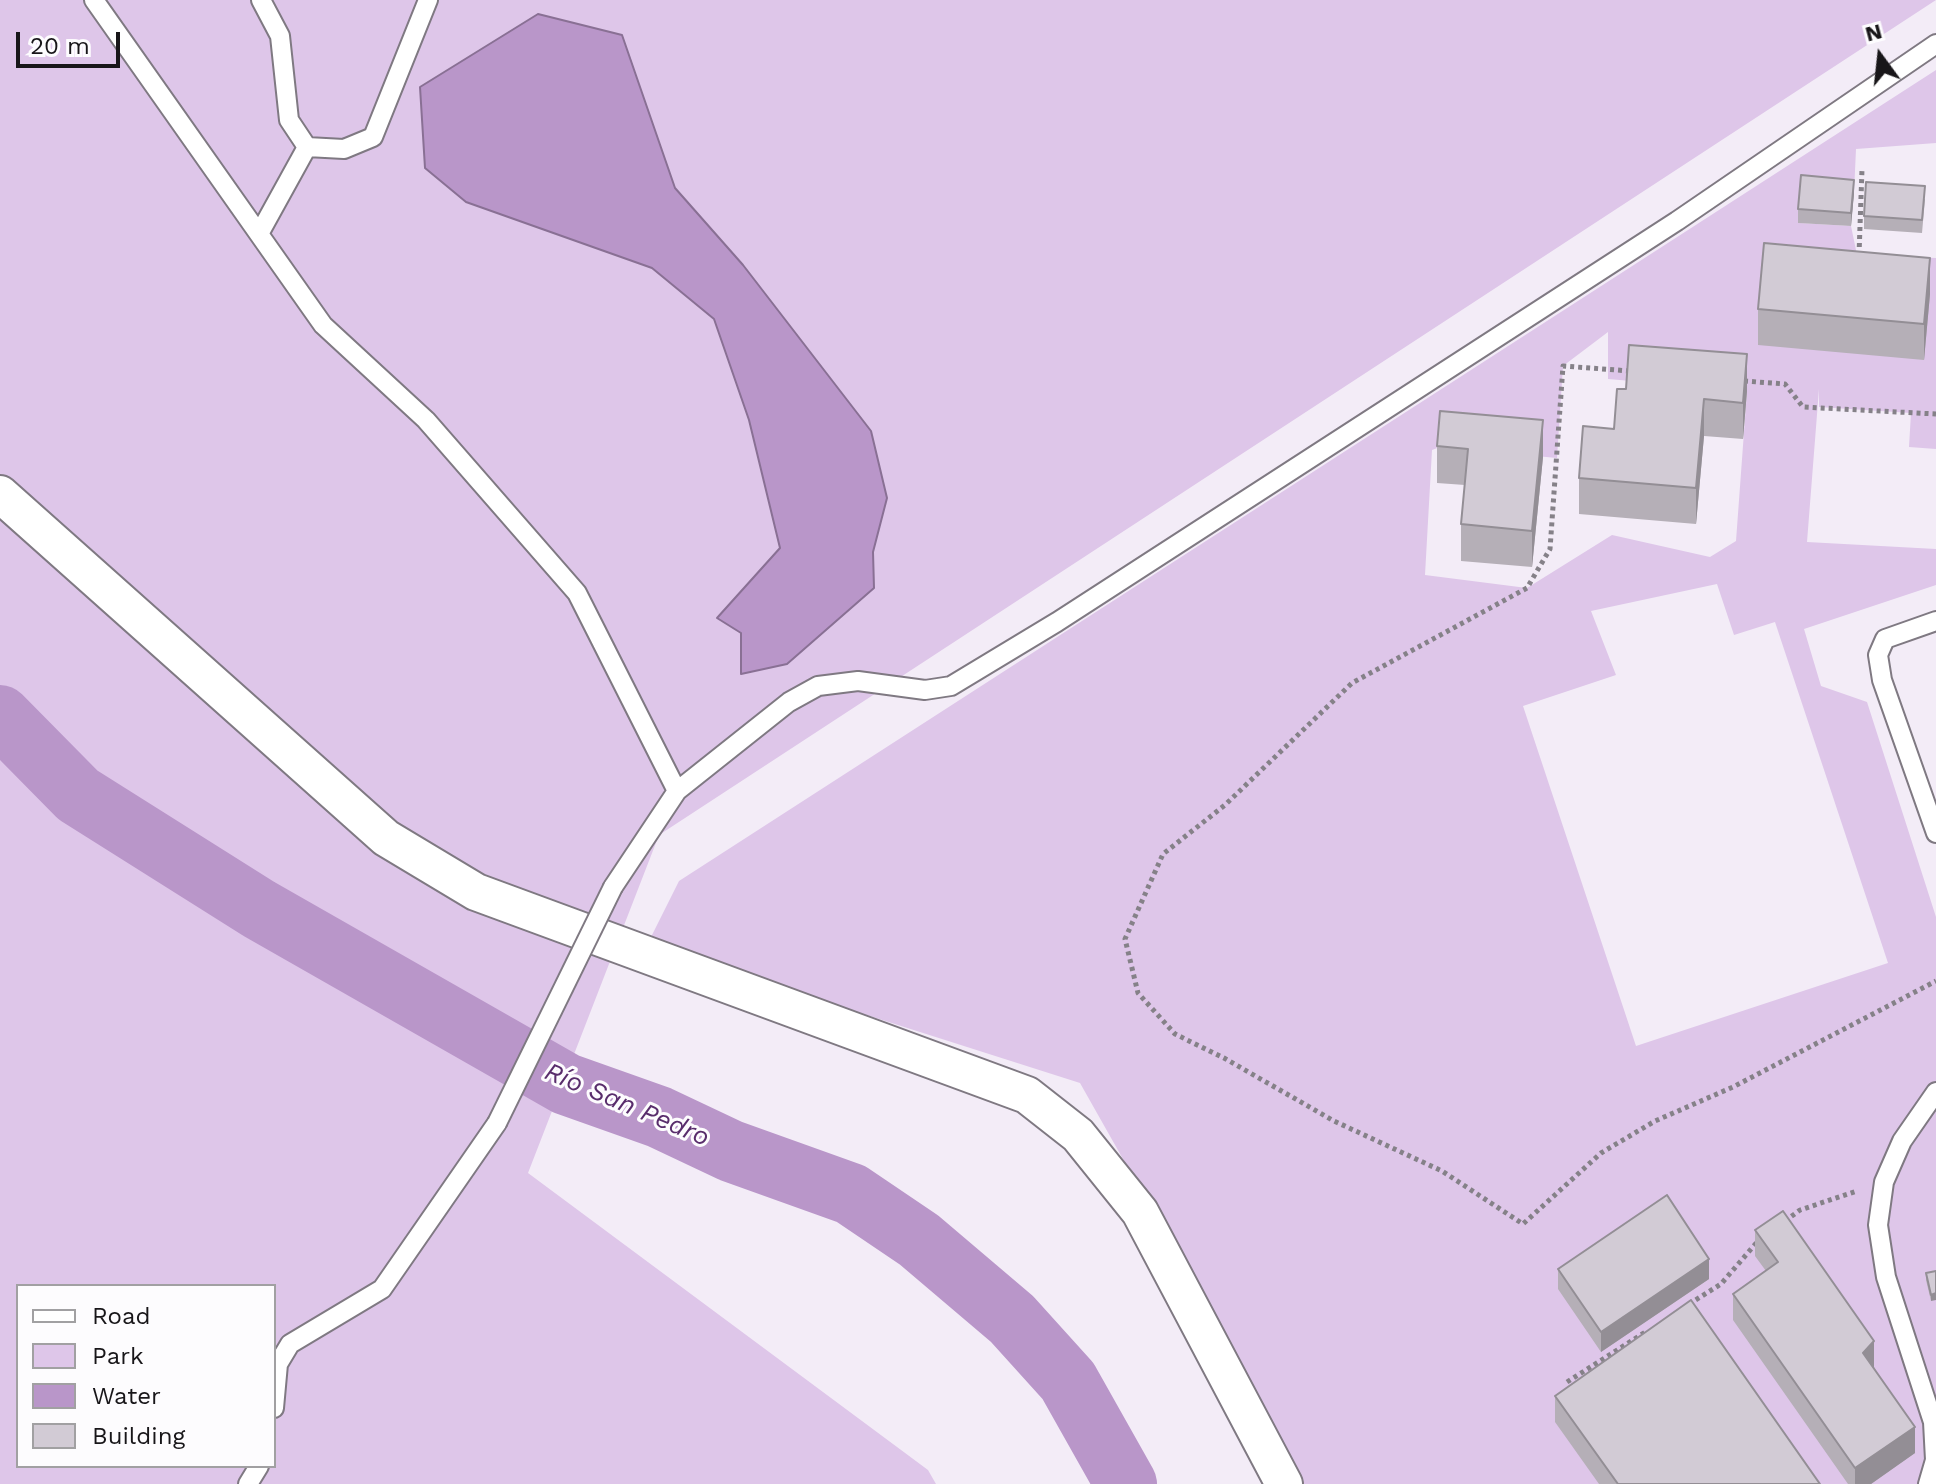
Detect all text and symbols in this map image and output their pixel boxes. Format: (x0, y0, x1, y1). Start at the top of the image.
scale bar (20, 16, 124, 66)
north arrow (1840, 16, 1920, 96)
text: N (1863, 18, 1885, 47)
text: 20 m (30, 32, 90, 60)
water label: Río San Pedro (540, 1056, 714, 1154)
legend (16, 1284, 276, 1468)
text: Road (92, 1302, 151, 1330)
text: Park (92, 1342, 144, 1370)
text: Water (92, 1382, 161, 1410)
text: Building (92, 1422, 185, 1450)

